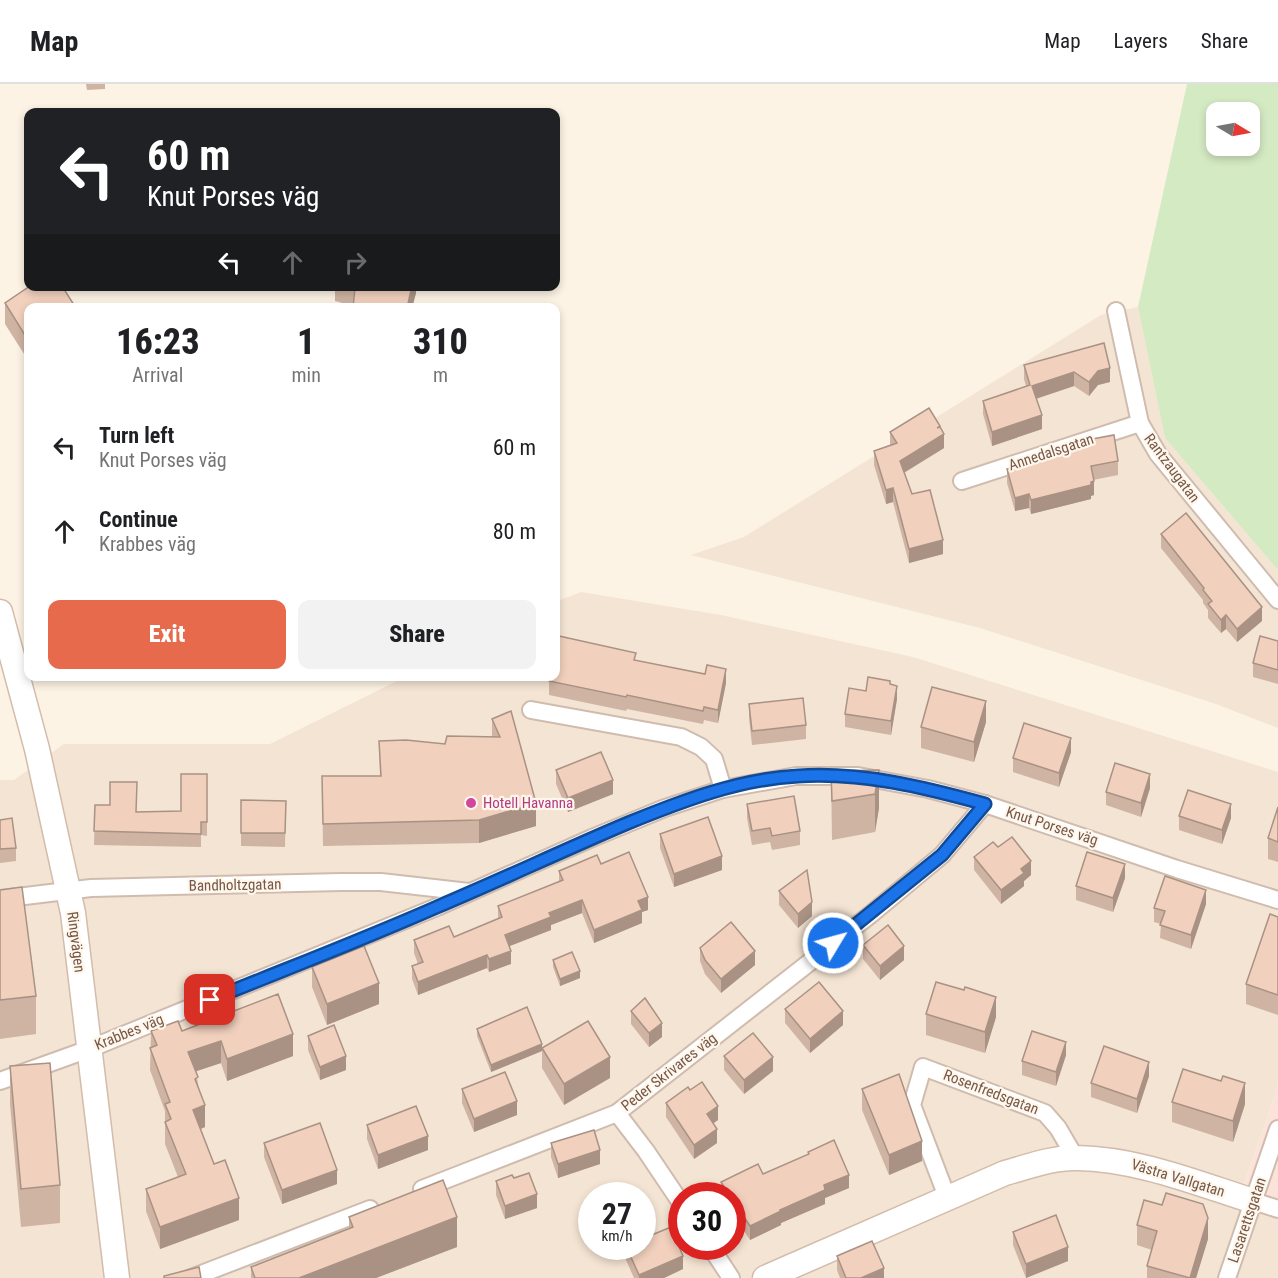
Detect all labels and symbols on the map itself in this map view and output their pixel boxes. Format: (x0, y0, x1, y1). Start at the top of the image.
north arrow (1206, 102, 1260, 156)
street label: Annedalsgatan (1006, 430, 1096, 474)
street label: Rantzaugatan (1140, 430, 1204, 506)
place label: Hotell Havanna (483, 794, 573, 812)
marker: Hotell Havanna (464, 796, 478, 810)
street label: Knut Porses väg (1004, 803, 1100, 849)
street label: Bandholtzgatan (189, 875, 281, 895)
street label: Ringvägen (63, 910, 89, 974)
position arrow (801, 911, 865, 975)
pin (184, 974, 235, 1025)
street label: Krabbes väg (92, 1010, 166, 1054)
street label: Peder Skrivares väg (618, 1029, 720, 1115)
street label: Rosenfredsgatan (941, 1066, 1041, 1118)
street label: Västra Vallgatan (1129, 1155, 1227, 1201)
street label: Lasarettsgatan (1224, 1175, 1270, 1265)
speed limit sign: 30 (668, 1182, 746, 1260)

